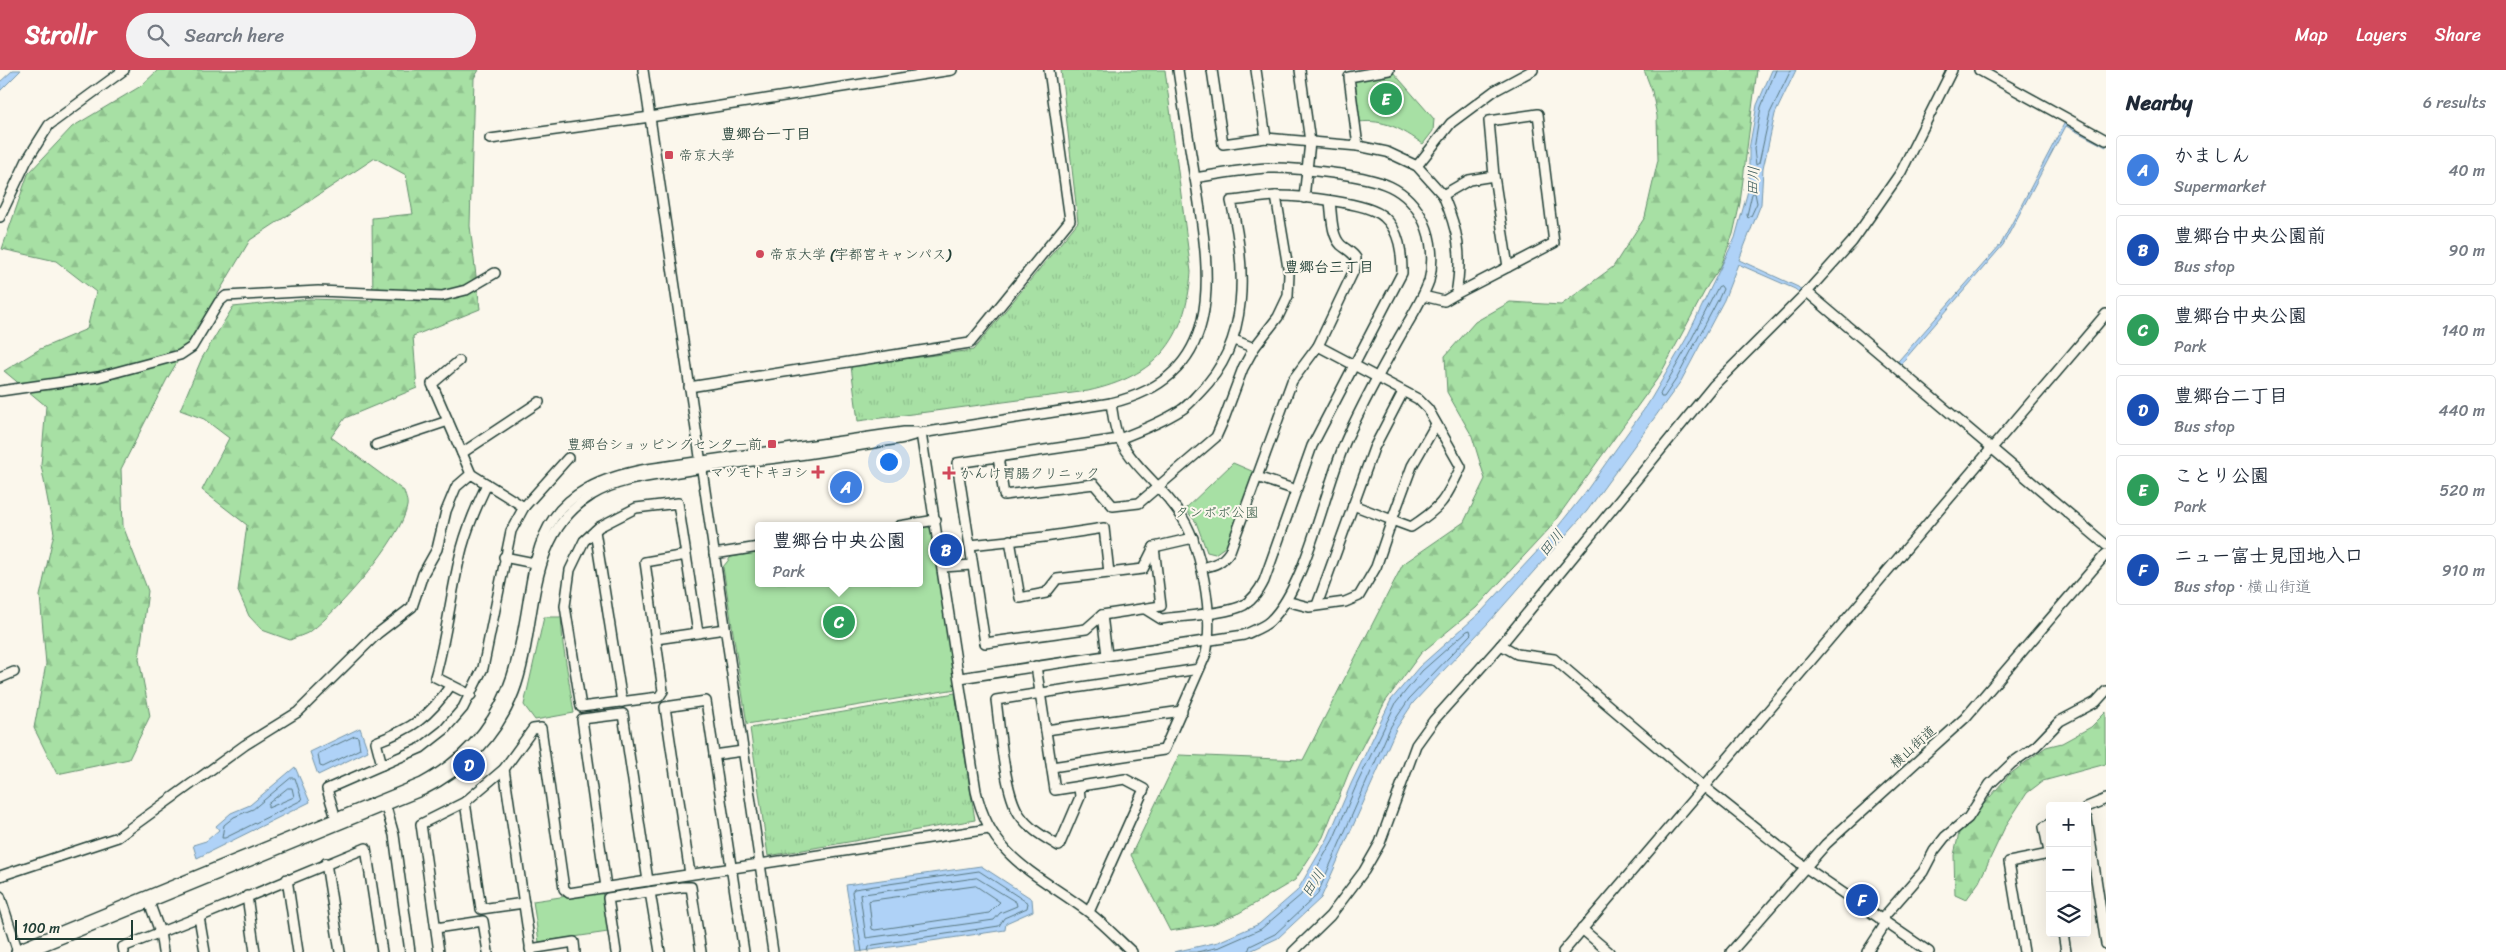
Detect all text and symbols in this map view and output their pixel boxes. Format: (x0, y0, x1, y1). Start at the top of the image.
search box (126, 13, 476, 58)
text: Strollr (25, 14, 96, 56)
text: Search here (184, 19, 284, 52)
text: Map (2295, 19, 2328, 51)
text: Layers (2356, 19, 2407, 51)
text: Share (2435, 19, 2481, 51)
icon: search (144, 21, 172, 49)
pin: E (1370, 80, 1402, 118)
text: Nearby (2126, 84, 2192, 122)
text: 6 results (2423, 88, 2486, 117)
district label: 豊郷台一丁目 (721, 121, 811, 147)
text: かましん (2174, 139, 2250, 172)
place label: 帝京大学 (679, 143, 735, 168)
marker: 帝京大学 (663, 149, 675, 161)
text: A (2138, 156, 2148, 185)
text: 40 m (2448, 156, 2485, 185)
water label: 田川 (1739, 165, 1767, 197)
text: Supermarket (2174, 172, 2266, 201)
text: 豊郷台中央公園前 (2174, 219, 2326, 252)
text: B (2138, 236, 2148, 265)
text: 90 m (2449, 236, 2485, 265)
place label: 帝京大学 (宇都宮キャンパス) (770, 242, 952, 267)
marker: 帝京大学 (宇都宮キャンパス) (754, 248, 766, 260)
text: Bus stop (2174, 252, 2235, 281)
district label: 豊郷台三丁目 (1284, 254, 1374, 280)
text: 豊郷台中央公園 (2174, 299, 2307, 332)
text: C (2138, 316, 2148, 345)
text: 140 m (2442, 316, 2485, 345)
text: Park (2174, 332, 2207, 361)
text: 豊郷台二丁目 (2174, 379, 2288, 412)
text: D (2138, 396, 2148, 425)
text: 440 m (2438, 396, 2485, 425)
text: Bus stop (2174, 412, 2235, 441)
place label: 豊郷台ショッピングセンター前 (567, 432, 762, 457)
marker: 豊郷台ショッピングセンター前 (766, 438, 778, 450)
your location (876, 449, 902, 475)
text: ことり公園 (2174, 459, 2269, 492)
place label: マツモトキヨシ (710, 460, 808, 485)
place label: かんけ胃腸クリニック (960, 461, 1100, 486)
marker: マツモトキヨシ (812, 466, 824, 478)
marker: かんけ胃腸クリニック (942, 466, 956, 480)
pin: A (830, 468, 862, 506)
text: E (2139, 476, 2147, 505)
text: 520 m (2439, 476, 2485, 505)
text: Park (2174, 492, 2207, 521)
park label: タンポポ公園 (1175, 500, 1259, 525)
popup (755, 522, 923, 587)
water label: 田川 (1531, 523, 1571, 563)
text: 豊郷台中央公園 (772, 524, 906, 557)
pin: B (930, 531, 962, 569)
text: ニュー富士見団地入口 (2174, 539, 2364, 572)
text: F (2139, 556, 2147, 585)
text: 910 m (2442, 556, 2485, 585)
text: Park (772, 557, 805, 586)
text: Bus stop · 横山街道 (2174, 572, 2311, 601)
pin: C (823, 603, 855, 641)
street label: 横山街道 (1884, 719, 1942, 775)
pin: D (453, 746, 485, 784)
map controls (2046, 802, 2091, 937)
button: + (2046, 802, 2091, 847)
button: − (2046, 847, 2091, 892)
water label: 田川 (1294, 863, 1332, 903)
pin: F (1846, 881, 1878, 919)
button: layers (2046, 892, 2091, 937)
text: 100 m (22, 916, 60, 941)
scale bar (15, 917, 132, 940)

